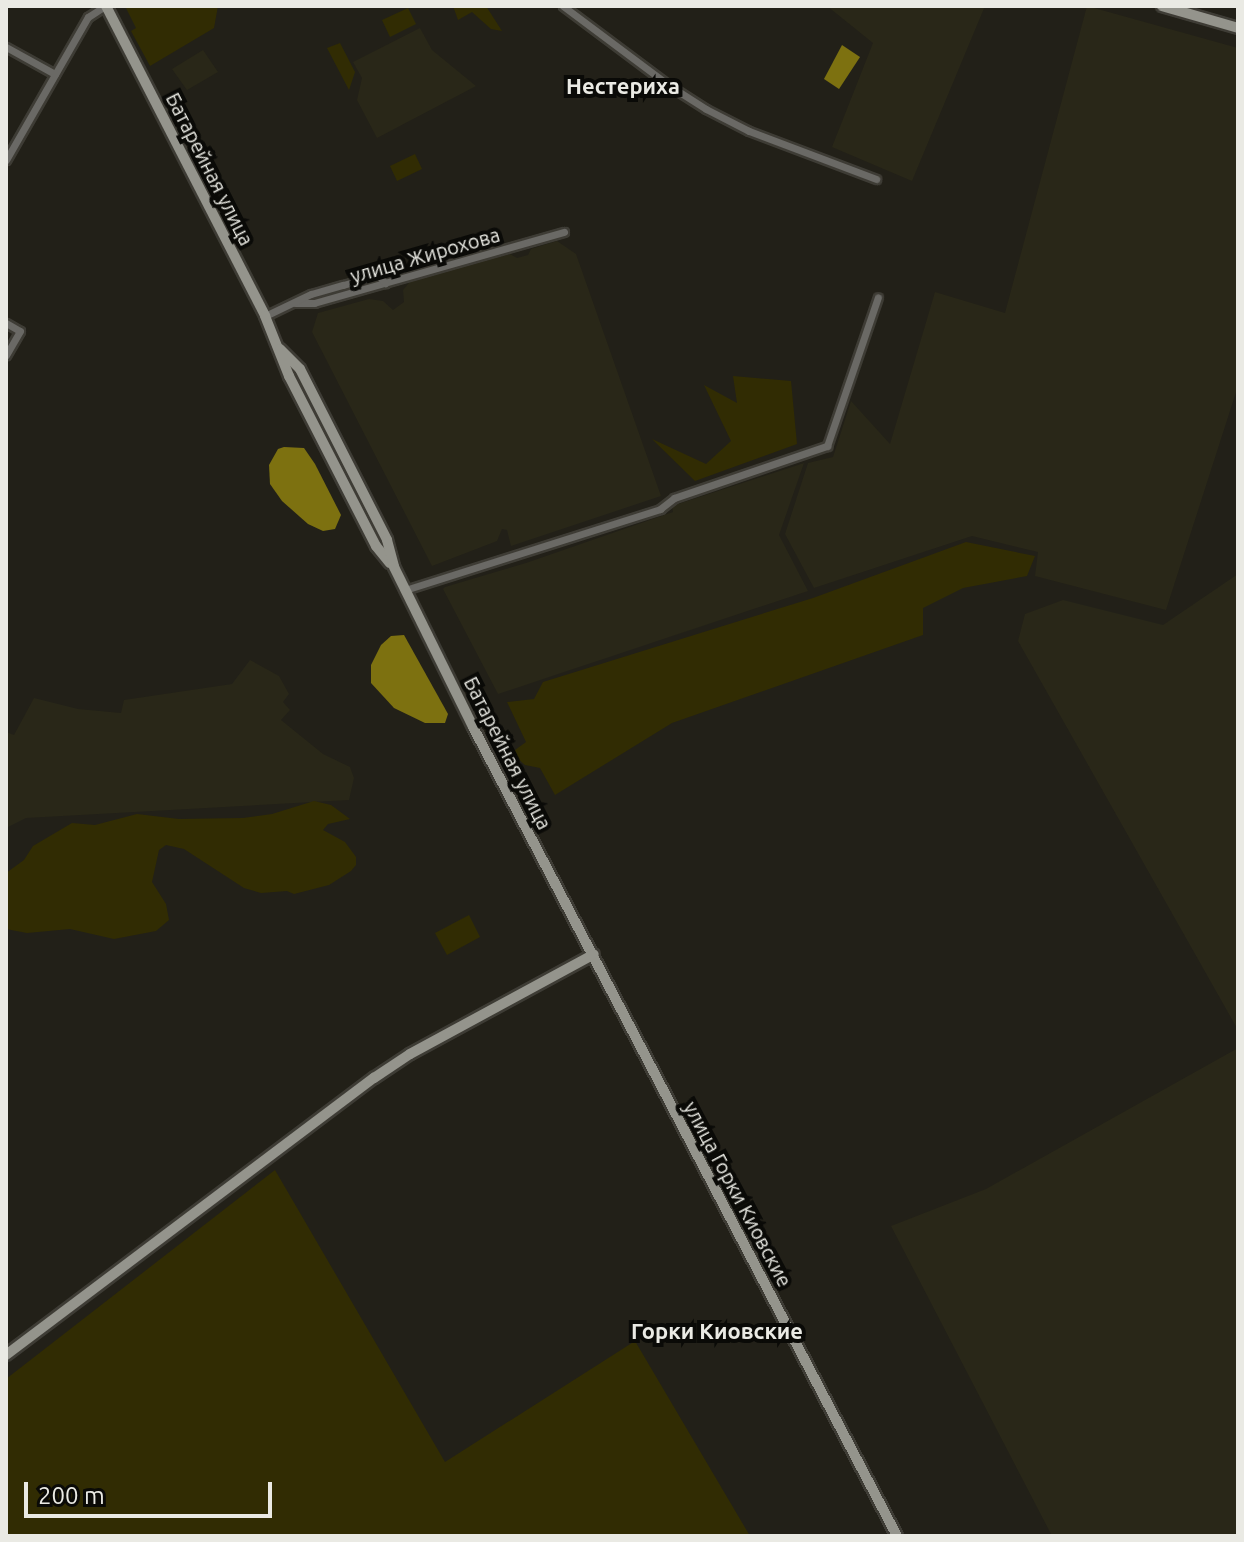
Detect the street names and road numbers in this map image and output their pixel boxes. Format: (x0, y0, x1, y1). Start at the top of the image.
street label: Батарейная улица (161, 89, 259, 249)
street label: улица Жирохова (347, 222, 503, 288)
street label: Батарейная улица (459, 673, 557, 833)
street label: улица Горки Киовские (679, 1097, 797, 1291)

